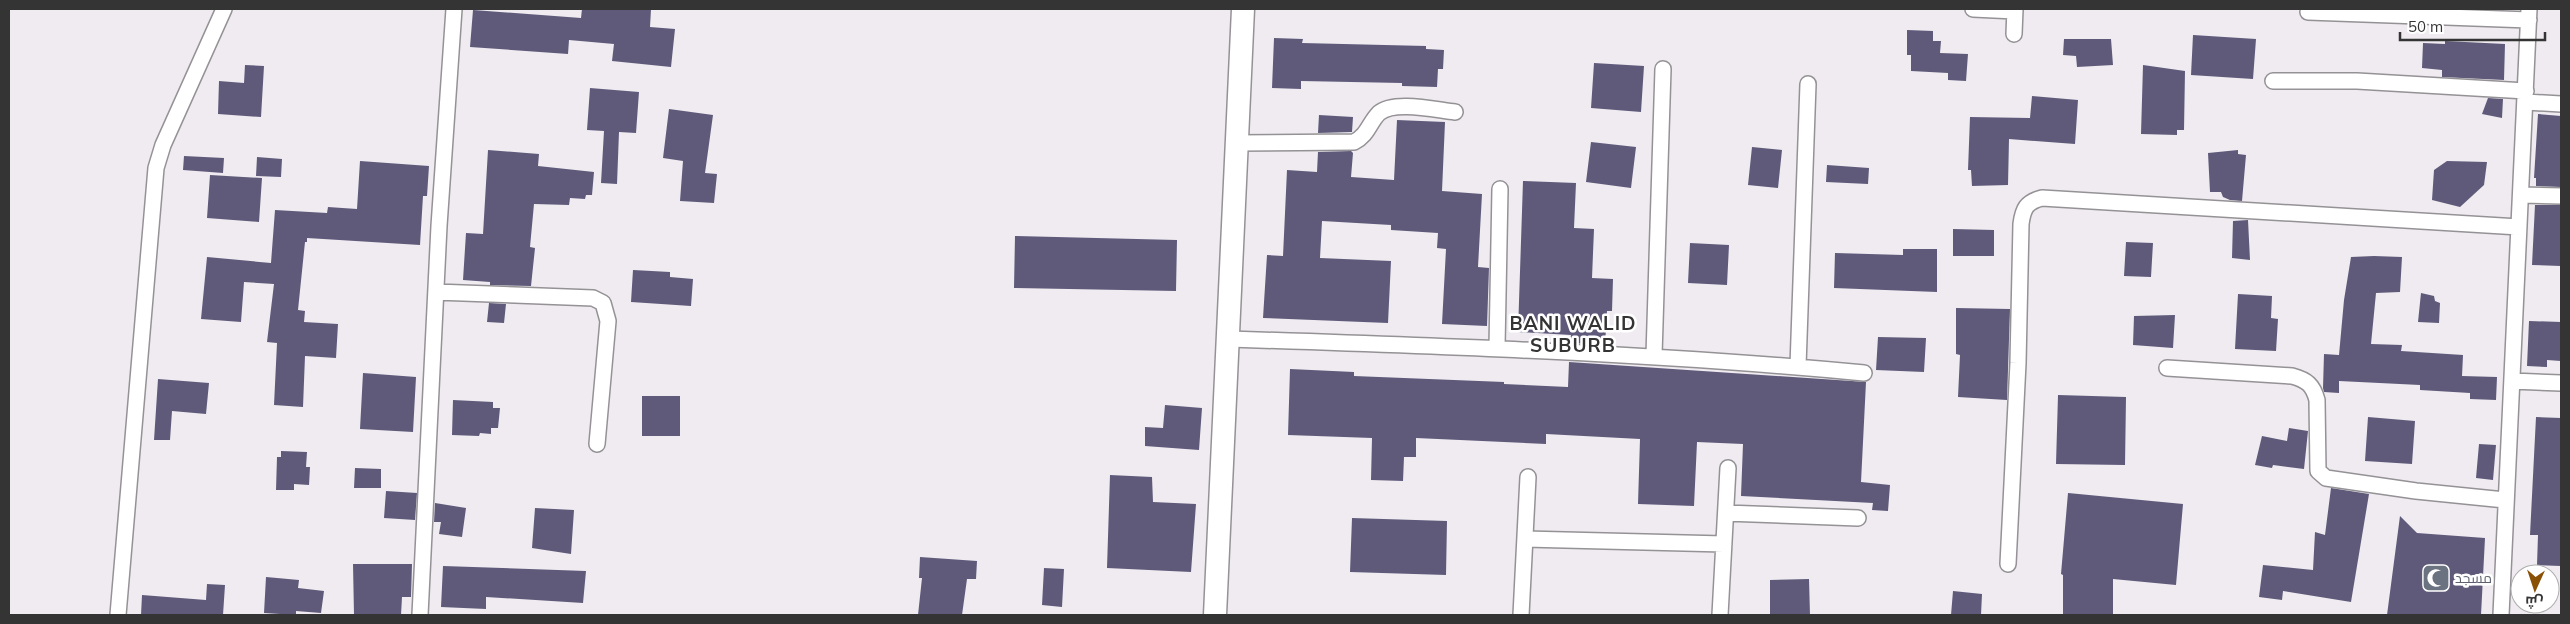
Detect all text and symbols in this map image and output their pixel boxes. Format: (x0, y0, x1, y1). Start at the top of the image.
scale bar (2400, 10, 2545, 42)
text: 50 m (2408, 17, 2443, 36)
district label: BANI WALID SUBURB (1509, 311, 1637, 357)
mosque icon: مسجد (2421, 563, 2451, 593)
north arrow (2510, 564, 2560, 614)
place label: مسجد (2455, 569, 2492, 587)
text: ش (2525, 593, 2544, 611)

